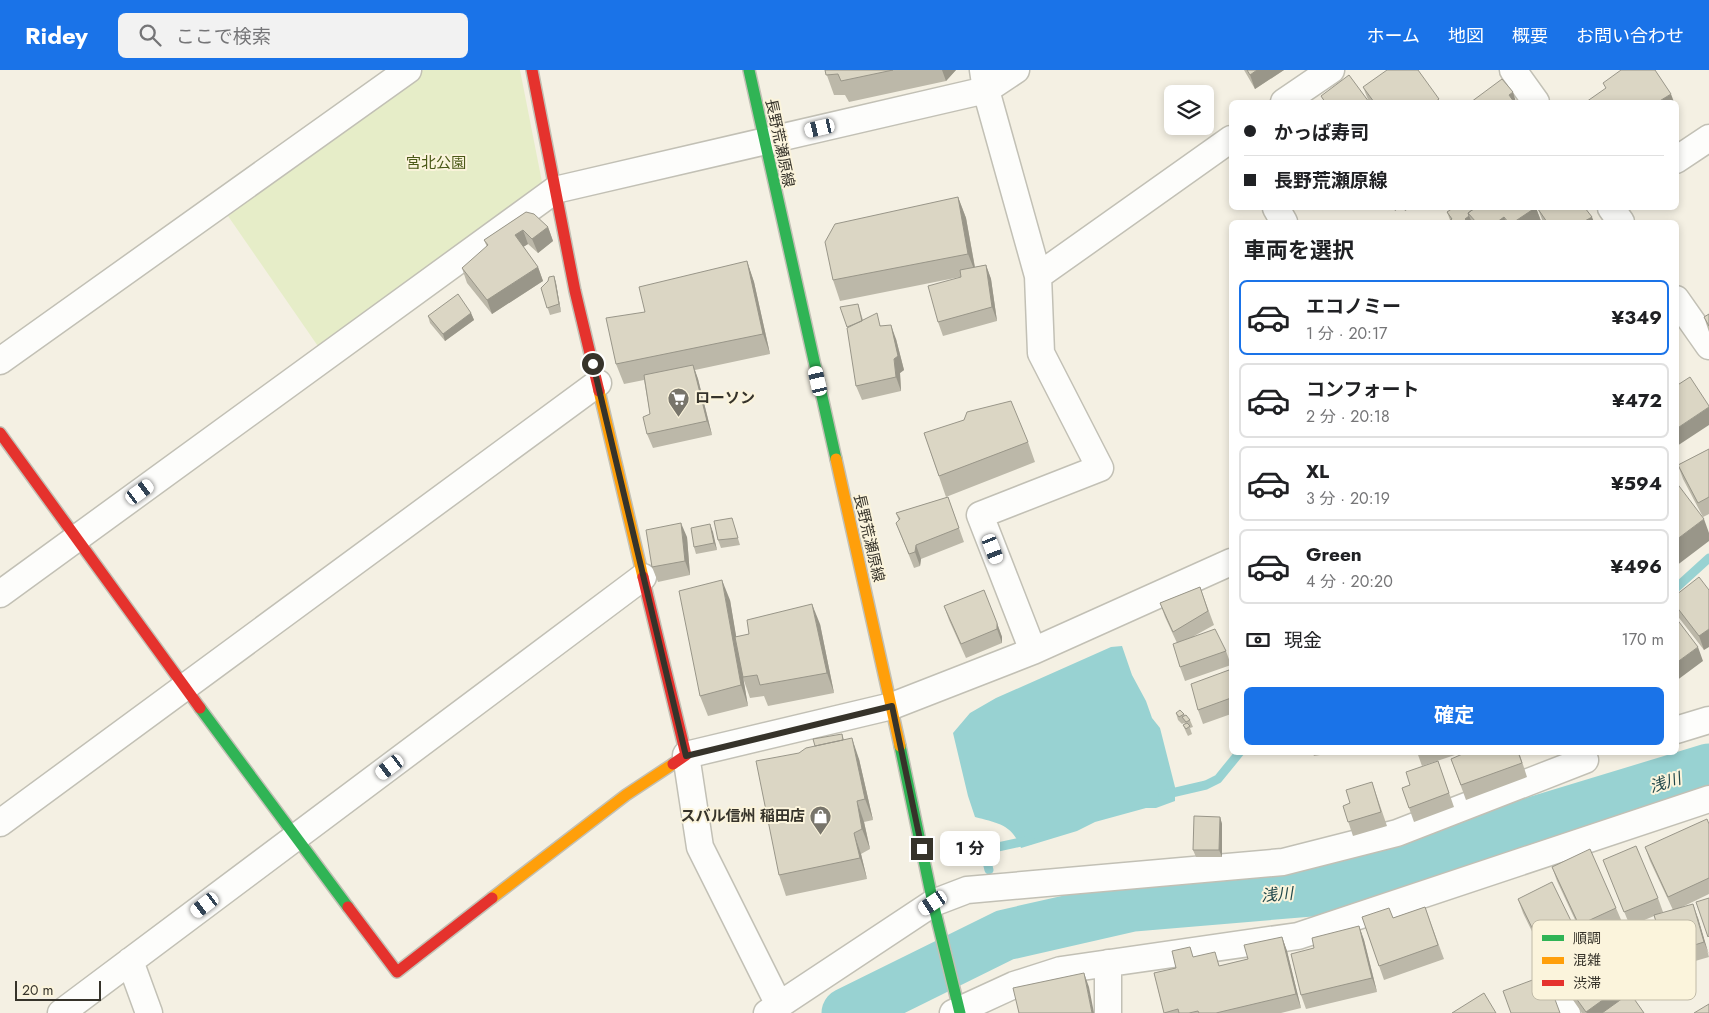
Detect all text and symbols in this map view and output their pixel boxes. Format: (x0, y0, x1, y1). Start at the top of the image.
search box (118, 13, 468, 58)
text: Ridey (25, 18, 88, 53)
icon: search (136, 21, 164, 49)
text: ここで検索 (176, 23, 271, 50)
text: ホーム (1367, 23, 1420, 49)
text: 地図 (1448, 23, 1484, 49)
text: 概要 (1512, 23, 1548, 49)
text: お問い合わせ (1576, 23, 1684, 49)
map controls (1164, 85, 1214, 135)
button: layers (1164, 85, 1214, 135)
street label: 長野荒瀬原線 (760, 97, 800, 189)
car (803, 117, 836, 139)
text: かっぱ寿司 (1274, 119, 1369, 146)
park label: 宮北公園 (406, 152, 466, 174)
text: 長野荒瀬原線 (1274, 167, 1388, 194)
text: 車両を選択 (1244, 234, 1354, 266)
text: エコノミー (1306, 293, 1401, 320)
icon: car (1246, 295, 1291, 340)
text: ¥349 (1612, 304, 1662, 331)
text: 1 分 · 20:17 (1306, 322, 1388, 345)
route start (582, 353, 604, 375)
car (807, 365, 828, 397)
text: コンフォート (1306, 376, 1419, 403)
icon: car (1246, 378, 1291, 423)
supermarket icon: ローソン (667, 386, 691, 417)
place label: ローソン (695, 387, 755, 409)
text: ¥472 (1612, 387, 1662, 414)
text: 2 分 · 20:18 (1306, 405, 1390, 428)
text: XL (1306, 458, 1329, 485)
icon: car (1246, 461, 1291, 506)
text: ¥594 (1611, 470, 1662, 497)
car (123, 477, 156, 507)
text: 3 分 · 20:19 (1306, 487, 1390, 510)
street label: 長野荒瀬原線 (848, 492, 890, 584)
car (980, 532, 1005, 566)
text: Green (1306, 541, 1362, 568)
icon: car (1246, 544, 1291, 589)
text: ¥496 (1611, 553, 1662, 580)
text: 4 分 · 20:20 (1306, 570, 1393, 593)
icon: cash (1244, 626, 1272, 654)
text: 現金 (1284, 627, 1322, 654)
text: 170 m (1622, 628, 1664, 651)
button: 確定 (1244, 687, 1664, 745)
car (373, 752, 406, 782)
water label: 浅川 (1646, 766, 1686, 798)
shop icon: スバル信州 稲田店 (809, 804, 833, 835)
place label: スバル信州 稲田店 (680, 805, 805, 827)
callout: 1 分 (940, 832, 1000, 866)
text: 1 分 (956, 837, 984, 860)
route end (911, 838, 933, 860)
water label: 浅川 (1260, 881, 1296, 907)
car (916, 888, 949, 918)
car (188, 890, 221, 920)
legend (1532, 920, 1696, 1000)
text: 順調 (1573, 928, 1601, 948)
text: 混雑 (1573, 950, 1601, 970)
text: 渋滞 (1573, 973, 1601, 993)
scale bar (15, 978, 101, 1001)
text: 20 m (22, 980, 54, 1000)

